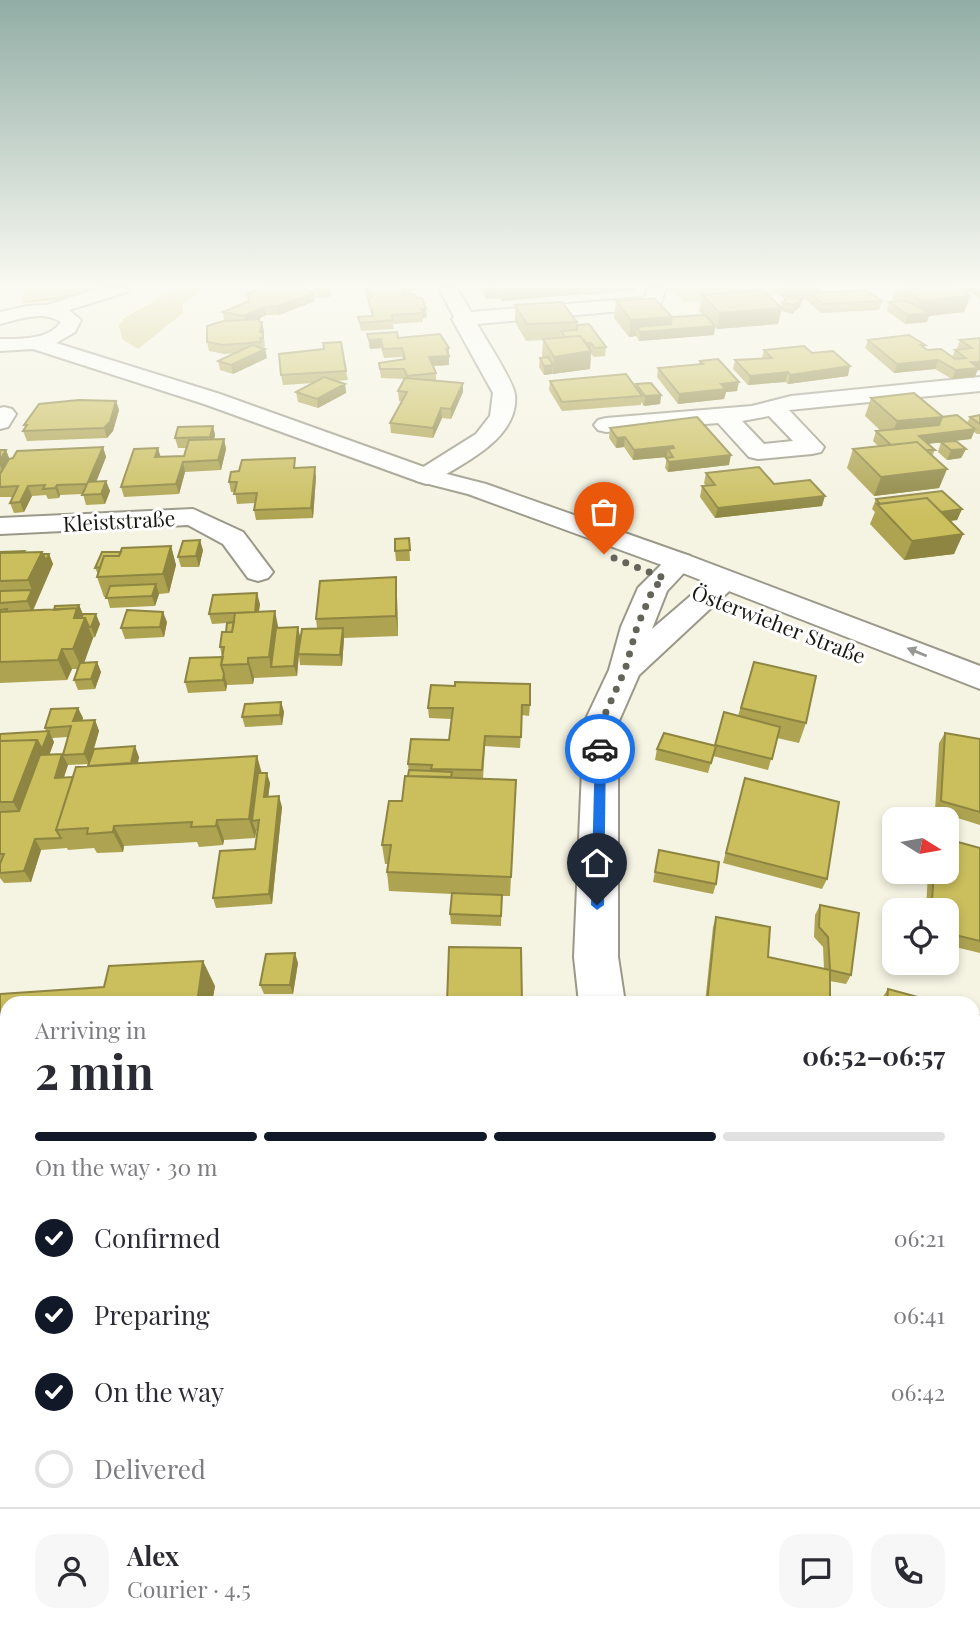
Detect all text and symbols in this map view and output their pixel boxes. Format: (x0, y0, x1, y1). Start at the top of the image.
pin (574, 482, 634, 554)
icon: bag (585, 493, 623, 531)
street label: Kleiststraße (62, 503, 176, 537)
street label: Österwieher Straße (688, 577, 870, 669)
one-way arrow (906, 646, 927, 657)
courier (565, 714, 635, 784)
icon: car (581, 730, 619, 768)
north arrow (882, 807, 959, 884)
map controls (882, 807, 959, 975)
pin (567, 833, 627, 905)
icon: home (578, 844, 616, 882)
button: locate (882, 898, 959, 975)
text: Arriving in (35, 1014, 147, 1045)
text: 06:52–06:57 (802, 1038, 945, 1073)
text: 2 min (35, 1040, 154, 1102)
text: On the way · 30 m (35, 1151, 217, 1182)
icon: check (35, 1219, 73, 1257)
text: Confirmed (94, 1220, 221, 1255)
text: 06:21 (894, 1222, 945, 1253)
icon: check (35, 1296, 73, 1334)
text: Preparing (94, 1297, 210, 1332)
text: 06:41 (893, 1299, 945, 1330)
icon: check (35, 1373, 73, 1411)
text: On the way (94, 1374, 224, 1409)
text: 06:42 (891, 1376, 945, 1407)
text: Delivered (94, 1451, 206, 1486)
button: person (35, 1534, 109, 1608)
button: chat (779, 1534, 853, 1608)
button: phone (871, 1534, 945, 1608)
text: Alex (127, 1538, 179, 1573)
text: Courier · 4.5 (127, 1573, 251, 1604)

